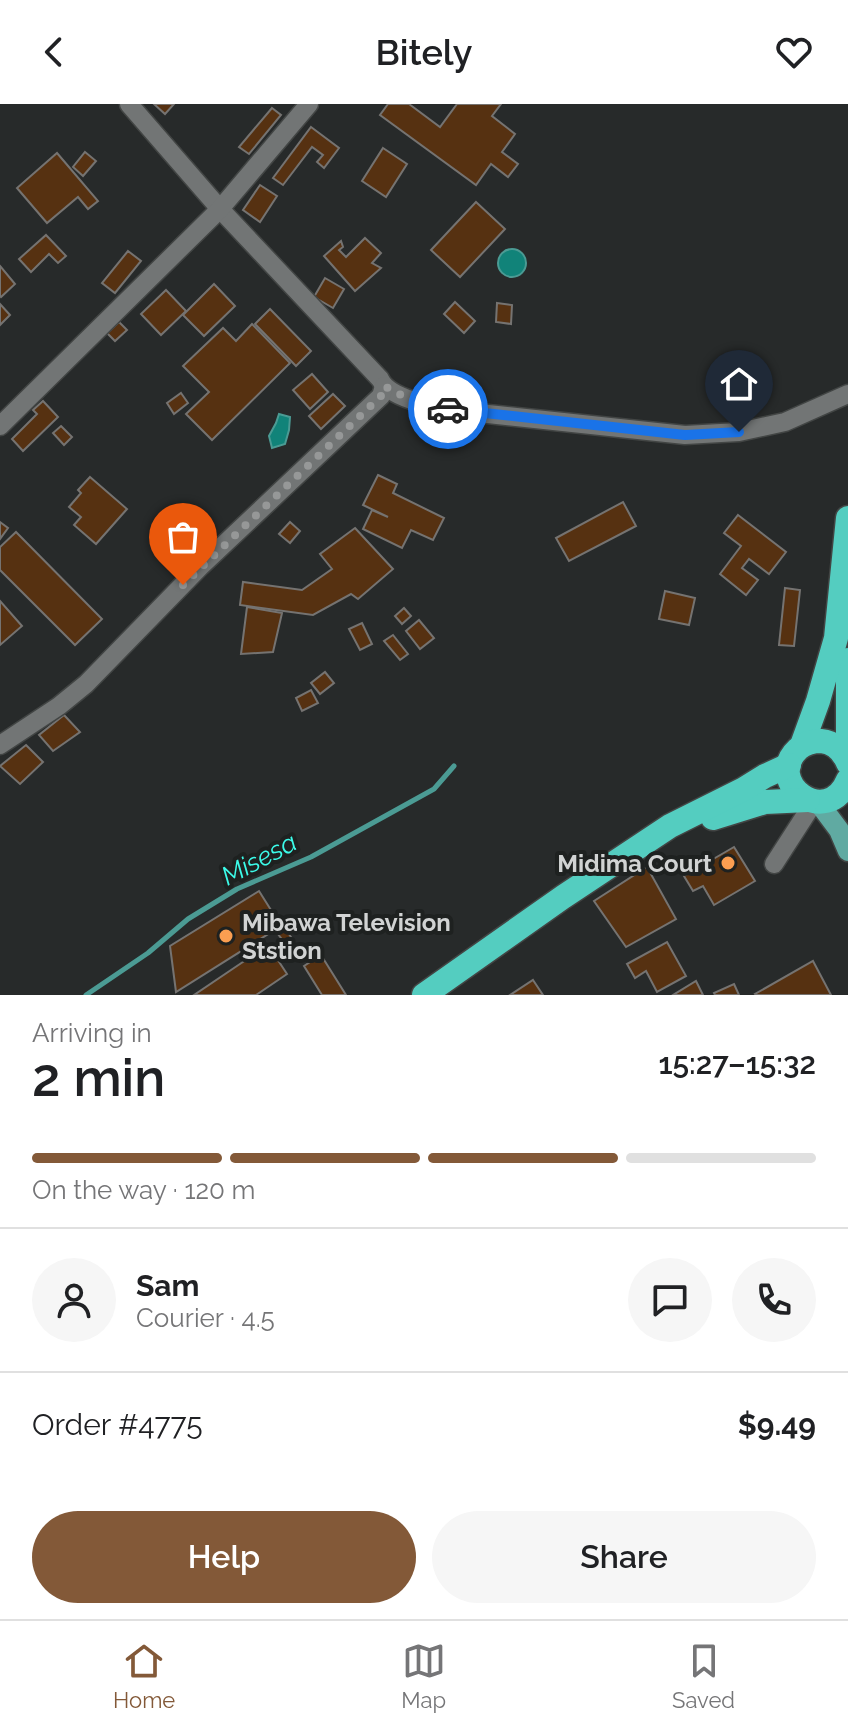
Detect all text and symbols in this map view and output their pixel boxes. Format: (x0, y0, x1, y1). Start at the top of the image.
icon: back (32, 30, 76, 74)
icon: heart (772, 30, 816, 74)
text: Bitely (375, 31, 473, 73)
pin (705, 350, 773, 432)
icon: home (717, 362, 761, 406)
courier (408, 369, 488, 449)
icon: car (426, 387, 470, 431)
pin (149, 503, 217, 585)
icon: bag (161, 515, 205, 559)
water label: Misesa (216, 827, 302, 891)
place label: Midima Court (557, 849, 712, 878)
marker: Midima Court (719, 854, 737, 872)
place label: Mibawa Television Ststion (242, 908, 451, 965)
marker: Mibawa Television Ststion (217, 927, 235, 945)
text: Arriving in (32, 1018, 152, 1048)
text: 15:27–15:32 (658, 1046, 816, 1081)
text: 2 min (32, 1047, 165, 1108)
text: On the way · 120 m (32, 1175, 256, 1205)
button: person (32, 1258, 116, 1342)
button: chat (628, 1258, 712, 1342)
button: phone (732, 1258, 816, 1342)
text: Sam (136, 1268, 199, 1303)
text: Courier · 4.5 (136, 1303, 275, 1333)
text: Order #4775 (32, 1407, 203, 1442)
text: $9.49 (738, 1407, 816, 1442)
button: Help (32, 1511, 416, 1603)
button: Share (432, 1511, 816, 1603)
tab: Home (113, 1639, 175, 1713)
tab: Map (401, 1639, 446, 1713)
tab: Saved (672, 1639, 735, 1713)

